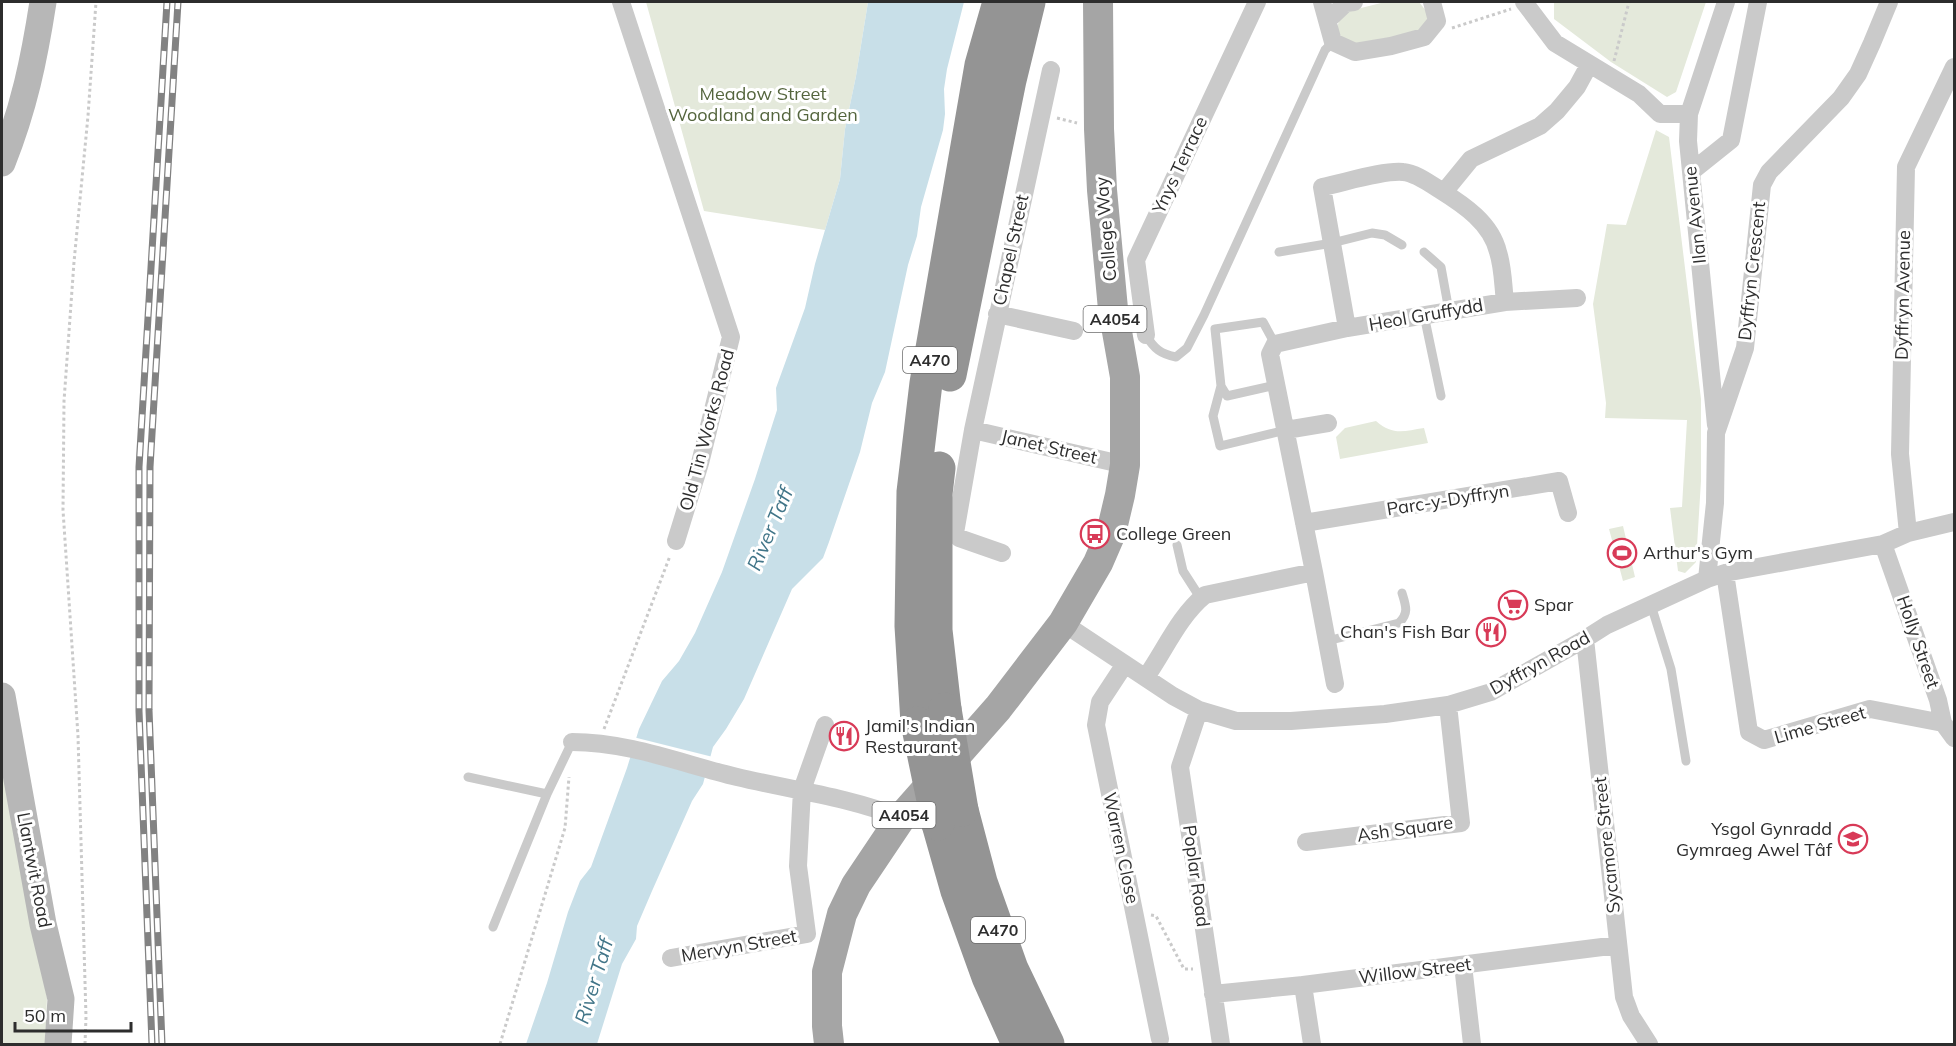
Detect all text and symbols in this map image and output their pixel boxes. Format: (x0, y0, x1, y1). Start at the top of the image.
park label: Meadow Street Woodland and Garden (668, 82, 858, 126)
street label: Ynys Terrace (1147, 113, 1212, 218)
street label: Ilan Avenue (1678, 165, 1711, 265)
street label: College Way (1089, 175, 1122, 282)
street label: Chapel Street (988, 192, 1034, 308)
street label: Dyffryn Crescent (1733, 200, 1770, 342)
street label: Dyffryn Avenue (1890, 230, 1915, 360)
street label: Heol Gruffydd (1367, 293, 1485, 336)
road number: A4054 (1084, 306, 1146, 332)
street label: Old Tin Works Road (674, 346, 739, 513)
road number: A470 (903, 347, 957, 373)
street label: Janet Street (999, 424, 1099, 469)
street label: Parc-y-Dyffryn (1385, 478, 1511, 521)
water label: River Taff (741, 481, 799, 574)
bus stop icon: College Green (1079, 518, 1111, 550)
place label: College Green (1116, 522, 1231, 545)
sports icon: Arthur's Gym (1606, 537, 1638, 569)
place label: Arthur's Gym (1643, 541, 1753, 564)
supermarket icon: Spar (1497, 589, 1529, 621)
street label: Holly Street (1892, 592, 1945, 691)
place label: Spar (1534, 593, 1574, 616)
restaurant icon: Chan's Fish Bar (1475, 616, 1507, 648)
place label: Chan's Fish Bar (1340, 620, 1470, 643)
street label: Dyffryn Road (1486, 626, 1594, 700)
street label: Lime Street (1771, 700, 1868, 749)
place label: Jamil's Indian Restaurant (865, 714, 975, 758)
restaurant icon: Jamil's Indian Restaurant (828, 720, 860, 752)
street label: Sycamore Street (1588, 776, 1625, 914)
street label: Warren Close (1098, 790, 1145, 906)
road number: A4054 (872, 802, 936, 828)
street label: Llantwit Road (12, 810, 57, 929)
street label: Ash Square (1355, 810, 1454, 847)
place label: Ysgol Gynradd Gymraeg Awel Tâf (1676, 817, 1833, 861)
street label: Poplar Road (1178, 823, 1215, 928)
school or university icon: Ysgol Gynradd Gymraeg Awel Tâf (1837, 823, 1869, 855)
road number: A470 (971, 917, 1025, 943)
street label: Mervyn Street (679, 924, 798, 967)
water label: River Taff (569, 933, 619, 1027)
street label: Willow Street (1357, 952, 1472, 989)
scale bar (15, 995, 130, 1033)
text: 50 m (24, 1004, 66, 1027)

